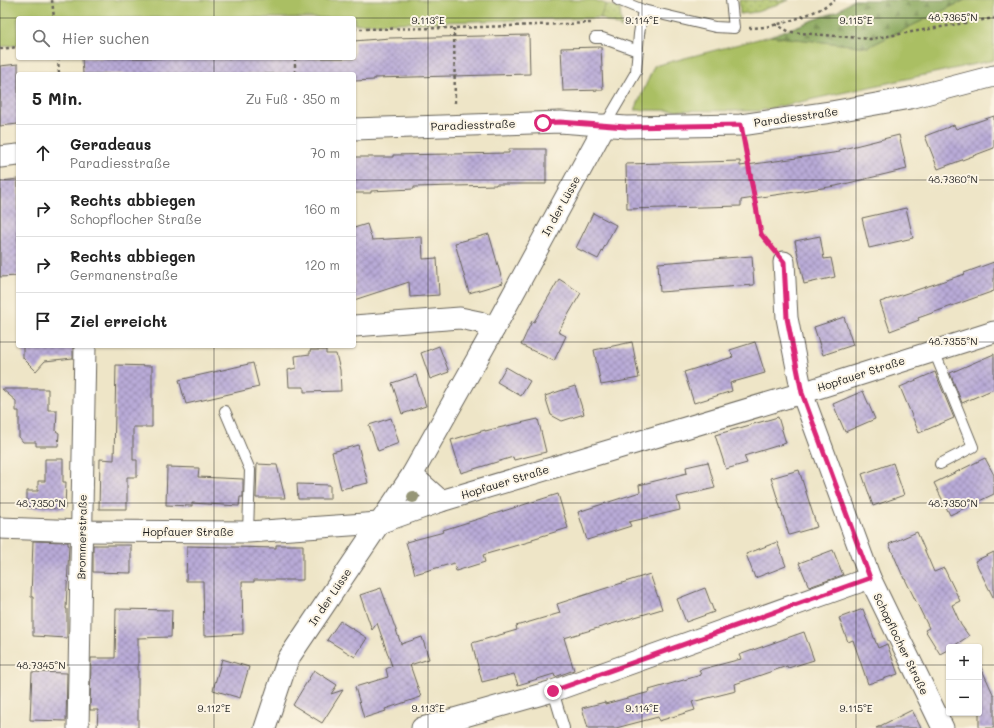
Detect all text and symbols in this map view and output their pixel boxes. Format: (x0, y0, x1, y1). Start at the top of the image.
text: 48.7365°N (928, 10, 978, 24)
text: 9.113°E (411, 13, 445, 27)
text: 9.114°E (625, 13, 659, 27)
text: 9.115°E (839, 13, 873, 27)
search box (16, 16, 356, 60)
icon: search (30, 27, 52, 49)
text: Hier suchen (62, 28, 149, 48)
text: 5 Min. (32, 87, 83, 109)
text: Zu Fuß · 350 m (246, 90, 340, 107)
street label: Paradiesstraße (753, 103, 839, 130)
route start (534, 114, 552, 132)
street label: Paradiesstraße (430, 116, 516, 133)
text: Geradeaus (70, 134, 151, 154)
icon: ahead (32, 142, 54, 164)
text: 70 m (310, 144, 340, 161)
text: Paradiesstraße (70, 154, 170, 171)
text: 48.7360°N (928, 172, 978, 186)
street label: In der Lüsse (538, 173, 583, 239)
text: Rechts abbiegen (70, 190, 195, 210)
icon: right (32, 198, 54, 220)
text: 160 m (304, 200, 340, 217)
text: Schopflocher Straße (70, 210, 202, 227)
text: Rechts abbiegen (70, 246, 195, 266)
icon: right (32, 254, 54, 276)
text: 120 m (304, 256, 340, 273)
text: Germanenstraße (70, 266, 178, 283)
icon: arrive (32, 310, 54, 332)
text: Ziel erreicht (70, 311, 167, 331)
text: 48.7355°N (928, 334, 978, 348)
street label: Hopfauer Straße (815, 352, 907, 395)
street label: Hopfauer Straße (459, 461, 551, 502)
street label: Brommerstraße (73, 494, 90, 580)
text: 48.7350°N (16, 496, 66, 510)
text: 48.7350°N (928, 496, 978, 510)
street label: Hopfauer Straße (142, 524, 234, 539)
street label: In der Lüsse (305, 565, 355, 629)
street label: Schopflocher Straße (870, 590, 933, 697)
map controls (946, 644, 982, 716)
button: + (946, 644, 982, 680)
text: 48.7345°N (16, 658, 66, 672)
button: − (946, 680, 982, 716)
route end (544, 682, 562, 700)
text: 9.112°E (198, 701, 231, 715)
text: 9.113°E (411, 701, 445, 715)
text: 9.114°E (625, 701, 659, 715)
text: 9.115°E (839, 701, 873, 715)

